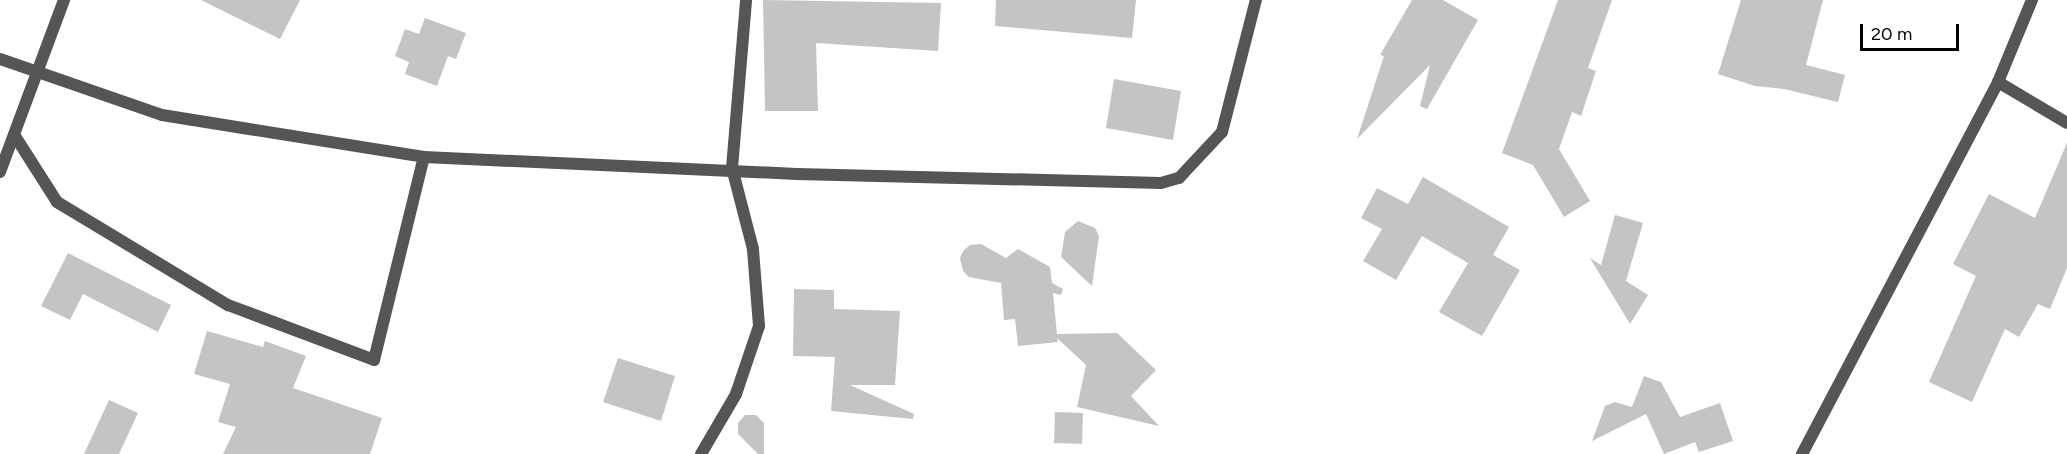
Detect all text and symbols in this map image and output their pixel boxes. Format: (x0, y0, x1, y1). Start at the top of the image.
scale bar (1863, 12, 1962, 50)
text: 20 m (1871, 23, 1912, 45)

